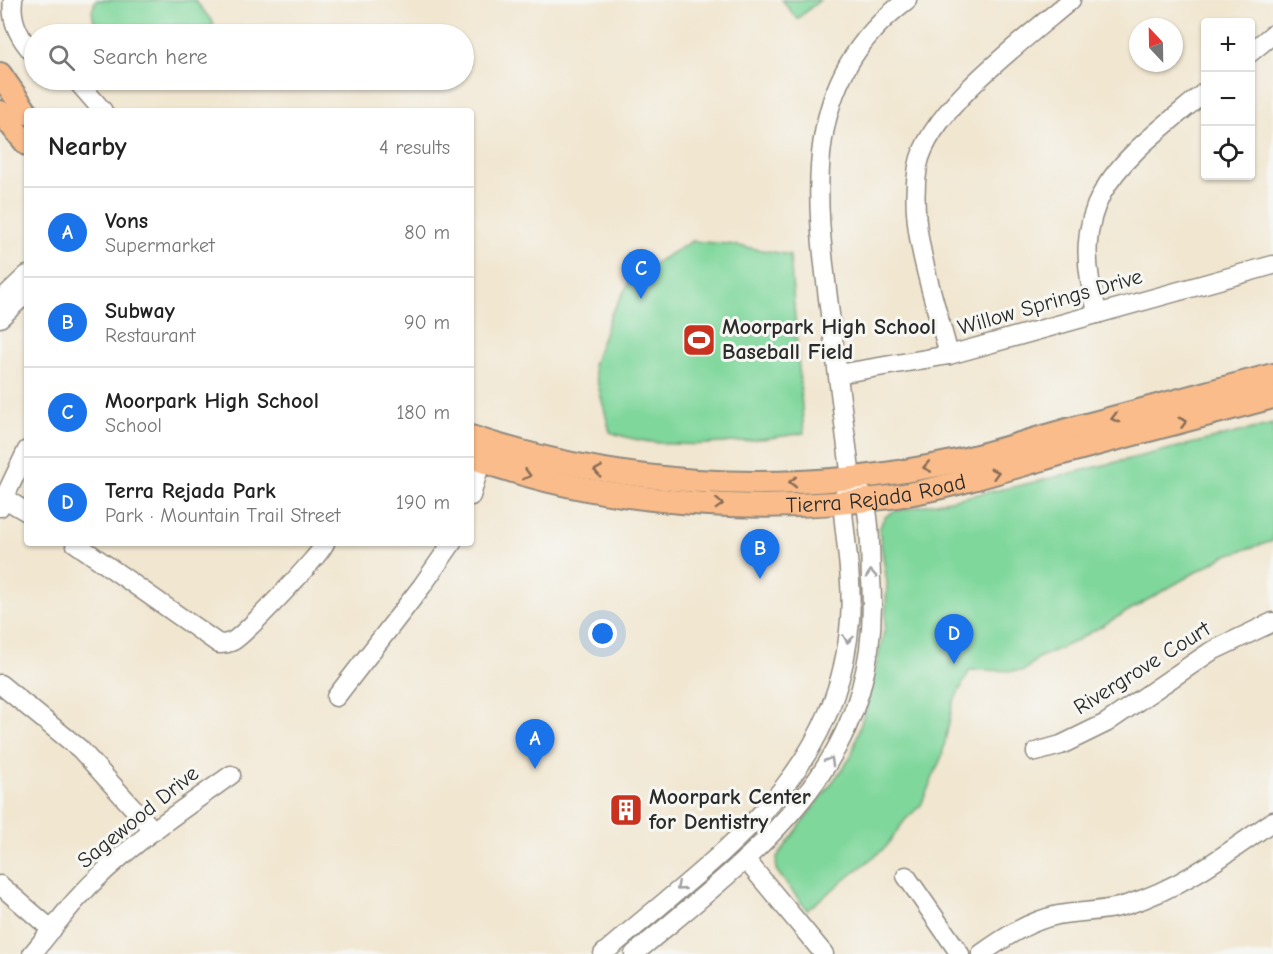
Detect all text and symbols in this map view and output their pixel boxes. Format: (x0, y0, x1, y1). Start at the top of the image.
north arrow (1129, 18, 1183, 72)
map controls (1201, 18, 1255, 180)
button: + (1201, 18, 1255, 72)
search box (24, 24, 474, 90)
icon: search (45, 41, 78, 74)
text: Search here (93, 44, 208, 70)
button: − (1201, 72, 1255, 126)
button: locate (1201, 126, 1255, 180)
text: Nearby (48, 132, 127, 162)
text: 4 results (379, 136, 450, 159)
text: Vons (105, 208, 148, 234)
text: A (62, 221, 73, 244)
text: 80 m (404, 221, 450, 244)
text: Supermarket (105, 234, 215, 257)
pin: C (622, 250, 660, 299)
street label: Willow Springs Drive (955, 263, 1145, 341)
text: Subway (105, 298, 175, 324)
text: B (61, 311, 74, 334)
text: 90 m (404, 311, 450, 334)
place label: Moorpark High School Baseball Field (722, 314, 936, 365)
sports icon: Moorpark High School Baseball Field (681, 322, 717, 358)
text: Restaurant (105, 324, 195, 347)
text: Moorpark High School (105, 388, 319, 414)
text: C (61, 401, 74, 424)
text: 180 m (396, 401, 450, 424)
one-way arrow (1110, 410, 1120, 423)
text: School (105, 414, 162, 437)
one-way arrow (1178, 416, 1188, 429)
one-way arrow (922, 460, 932, 473)
one-way arrow (594, 465, 603, 477)
one-way arrow (990, 467, 1000, 480)
one-way arrow (521, 468, 532, 480)
street label: Tierra Rejada Road (785, 469, 968, 518)
one-way arrow (788, 476, 797, 488)
text: Terra Rejada Park (105, 478, 276, 504)
text: D (61, 491, 74, 514)
text: 190 m (396, 491, 450, 514)
one-way arrow (715, 497, 724, 510)
text: Park · Mountain Trail Street (105, 504, 341, 527)
pin: B (740, 530, 780, 579)
one-way arrow (865, 570, 878, 579)
pin: D (934, 614, 974, 664)
street label: Rivergrove Court (1069, 615, 1216, 720)
your location (588, 619, 617, 648)
one-way arrow (842, 634, 854, 643)
pin: A (516, 720, 554, 769)
one-way arrow (822, 757, 834, 767)
street label: Sagewood Drive (72, 760, 204, 874)
place label: Moorpark Center for Dentistry (648, 784, 811, 835)
building icon: Moorpark Center for Dentistry (608, 792, 644, 828)
one-way arrow (676, 880, 687, 891)

